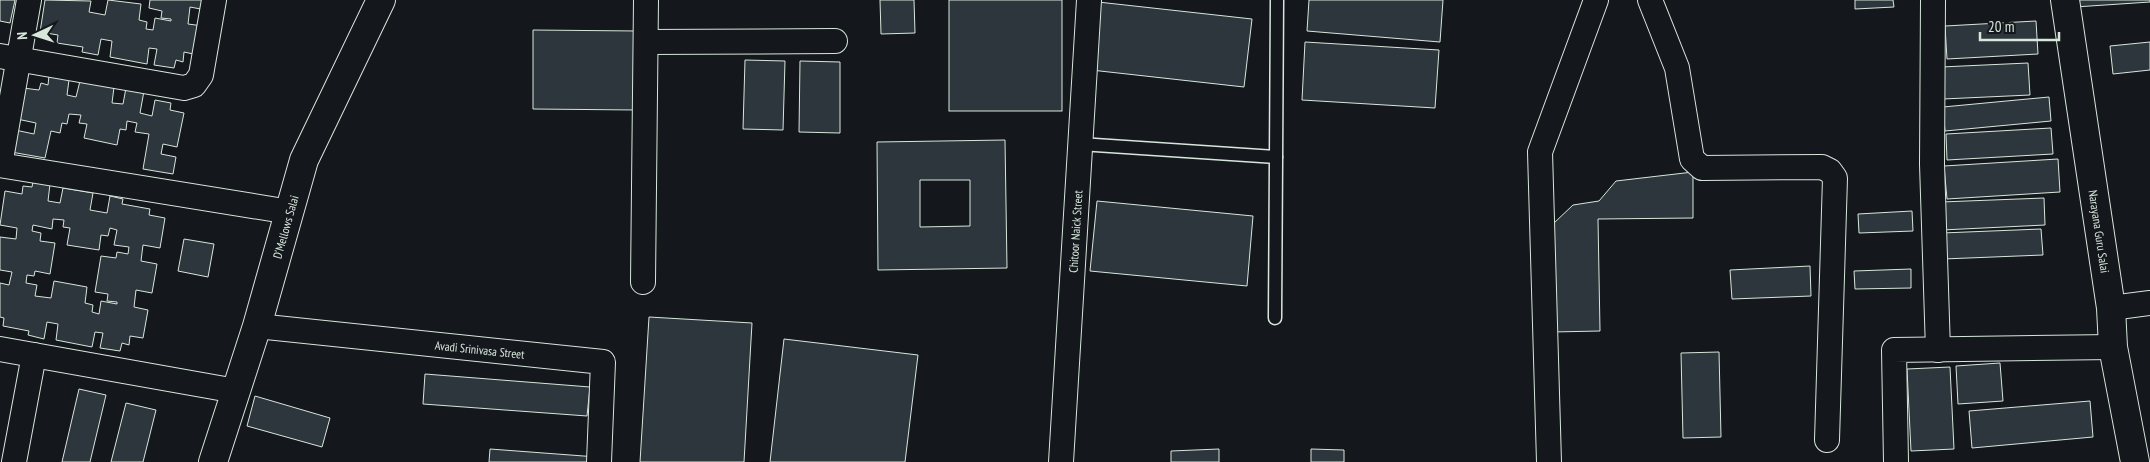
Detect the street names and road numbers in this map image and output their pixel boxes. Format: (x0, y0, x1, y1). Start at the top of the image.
street label: Chitoor Naick Street (1065, 189, 1085, 273)
street label: Narayana Guru Salai (2086, 189, 2113, 274)
street label: D'Mellows Salai (269, 193, 301, 260)
street label: Avadi Srinivasa Street (434, 337, 526, 361)

